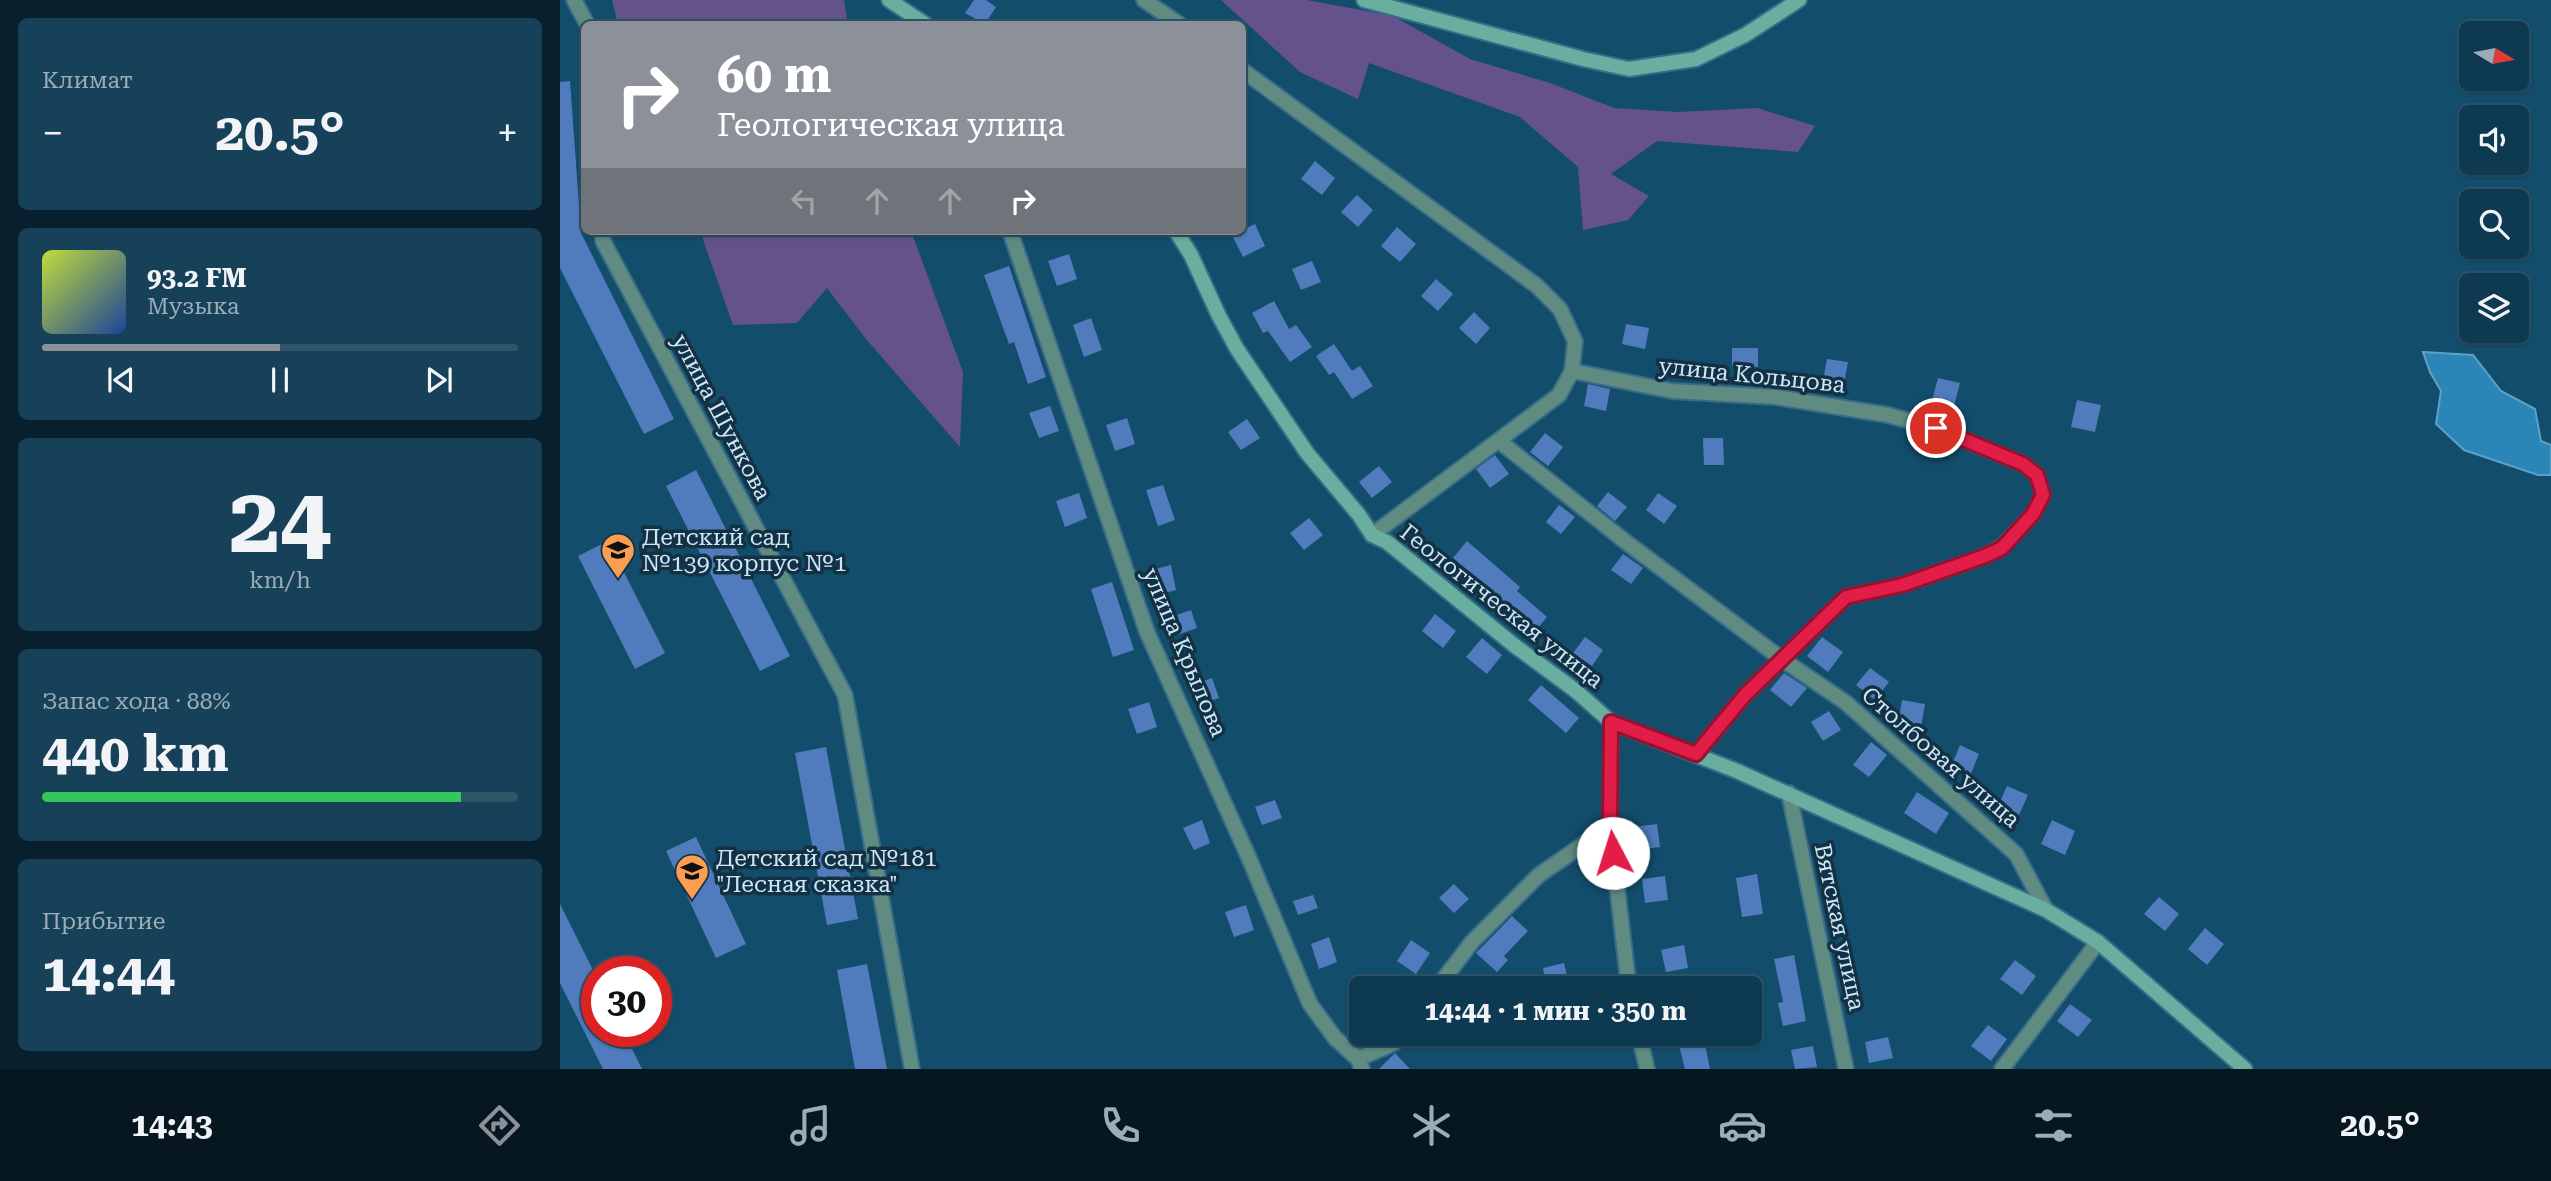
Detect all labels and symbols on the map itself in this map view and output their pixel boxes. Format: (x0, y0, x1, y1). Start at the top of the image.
north arrow (2459, 21, 2529, 91)
street label: улица Шункова (666, 330, 777, 505)
street label: улица Кольцова (1657, 352, 1847, 399)
pin (1906, 398, 1966, 458)
street label: Геологическая улица (1395, 519, 1609, 694)
place label: Детский сад №139 корпус №1 (642, 524, 847, 577)
school or university icon: Детский сад №139 корпус №1 (599, 531, 637, 580)
street label: улица Крылова (1137, 564, 1232, 741)
street label: Столбовая улица (1856, 681, 2026, 834)
position arrow (1576, 816, 1650, 890)
street label: Вятская улица (1809, 841, 1870, 1013)
place label: Детский сад №181 "Лесная сказка" (716, 845, 937, 898)
school or university icon: Детский сад №181 "Лесная сказка" (673, 852, 711, 901)
speed limit sign: 30 (581, 956, 672, 1047)

